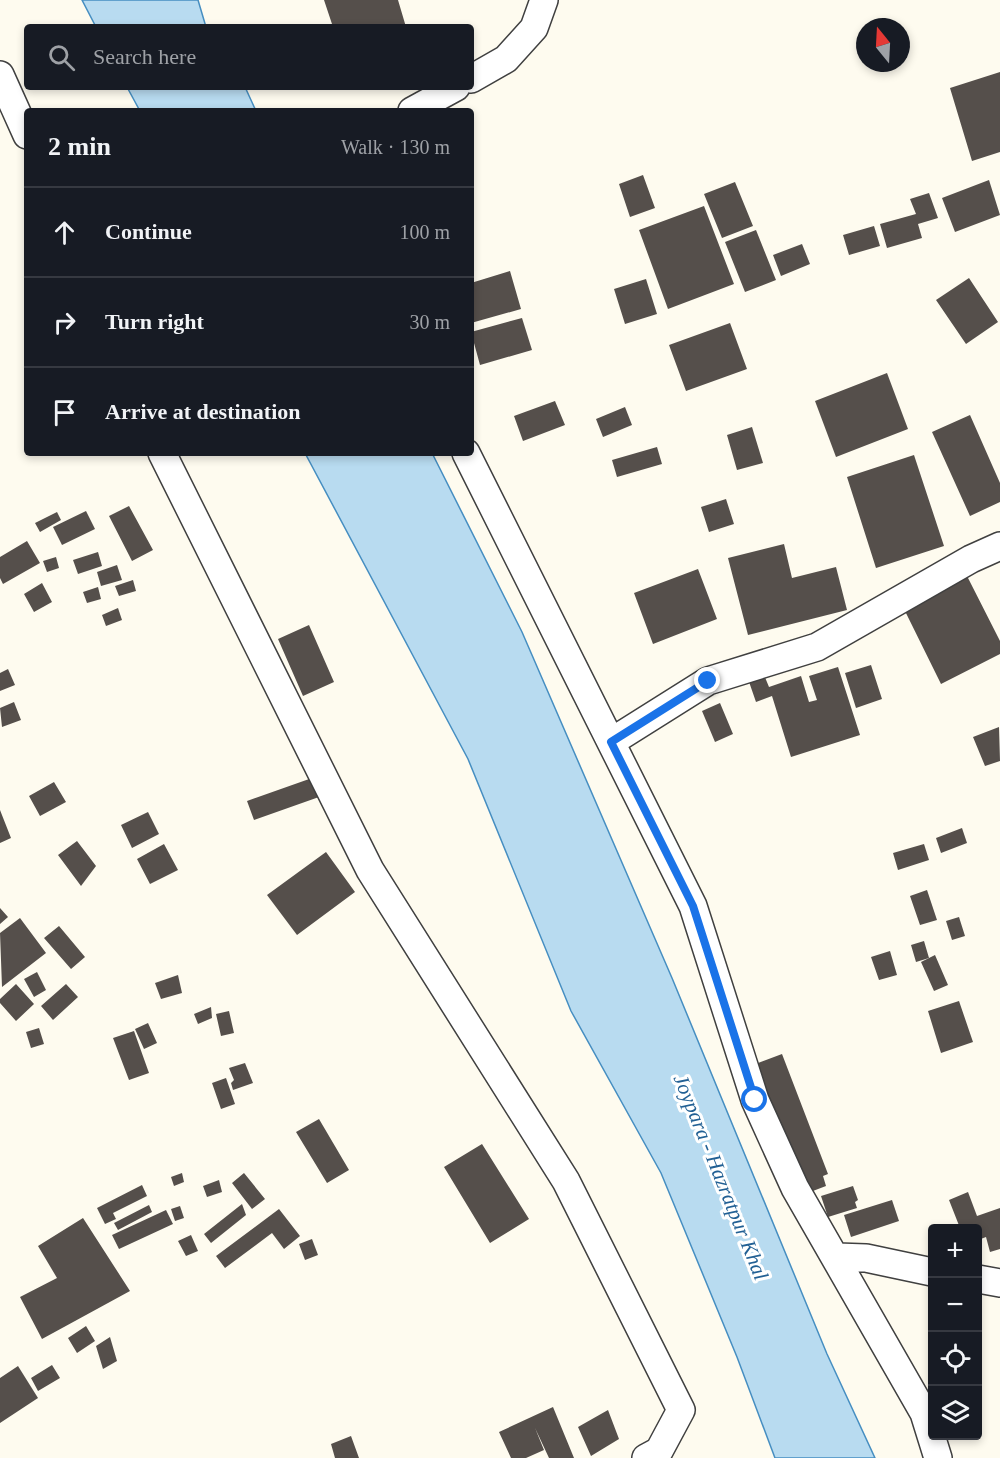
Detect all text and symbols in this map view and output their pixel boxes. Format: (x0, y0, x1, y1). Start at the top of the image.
north arrow (856, 18, 910, 72)
search box (24, 24, 474, 90)
icon: search (45, 41, 78, 74)
text: Search here (93, 44, 196, 69)
text: 2 min (48, 132, 111, 161)
text: Walk · 130 m (341, 136, 450, 158)
icon: ahead (48, 216, 81, 249)
text: Continue (105, 219, 192, 244)
text: 100 m (399, 221, 450, 243)
icon: right (48, 306, 81, 339)
text: Turn right (105, 309, 204, 334)
text: 30 m (409, 311, 450, 333)
icon: arrive (48, 396, 81, 429)
text: Arrive at destination (105, 399, 301, 424)
route end (694, 667, 720, 693)
water label: Joypara - Hazratpur Khal (669, 1071, 773, 1284)
route start (741, 1086, 767, 1112)
map controls (928, 1224, 982, 1440)
button: + (928, 1224, 982, 1278)
button: − (928, 1278, 982, 1332)
button: locate (928, 1332, 982, 1386)
button: layers (928, 1386, 982, 1440)

